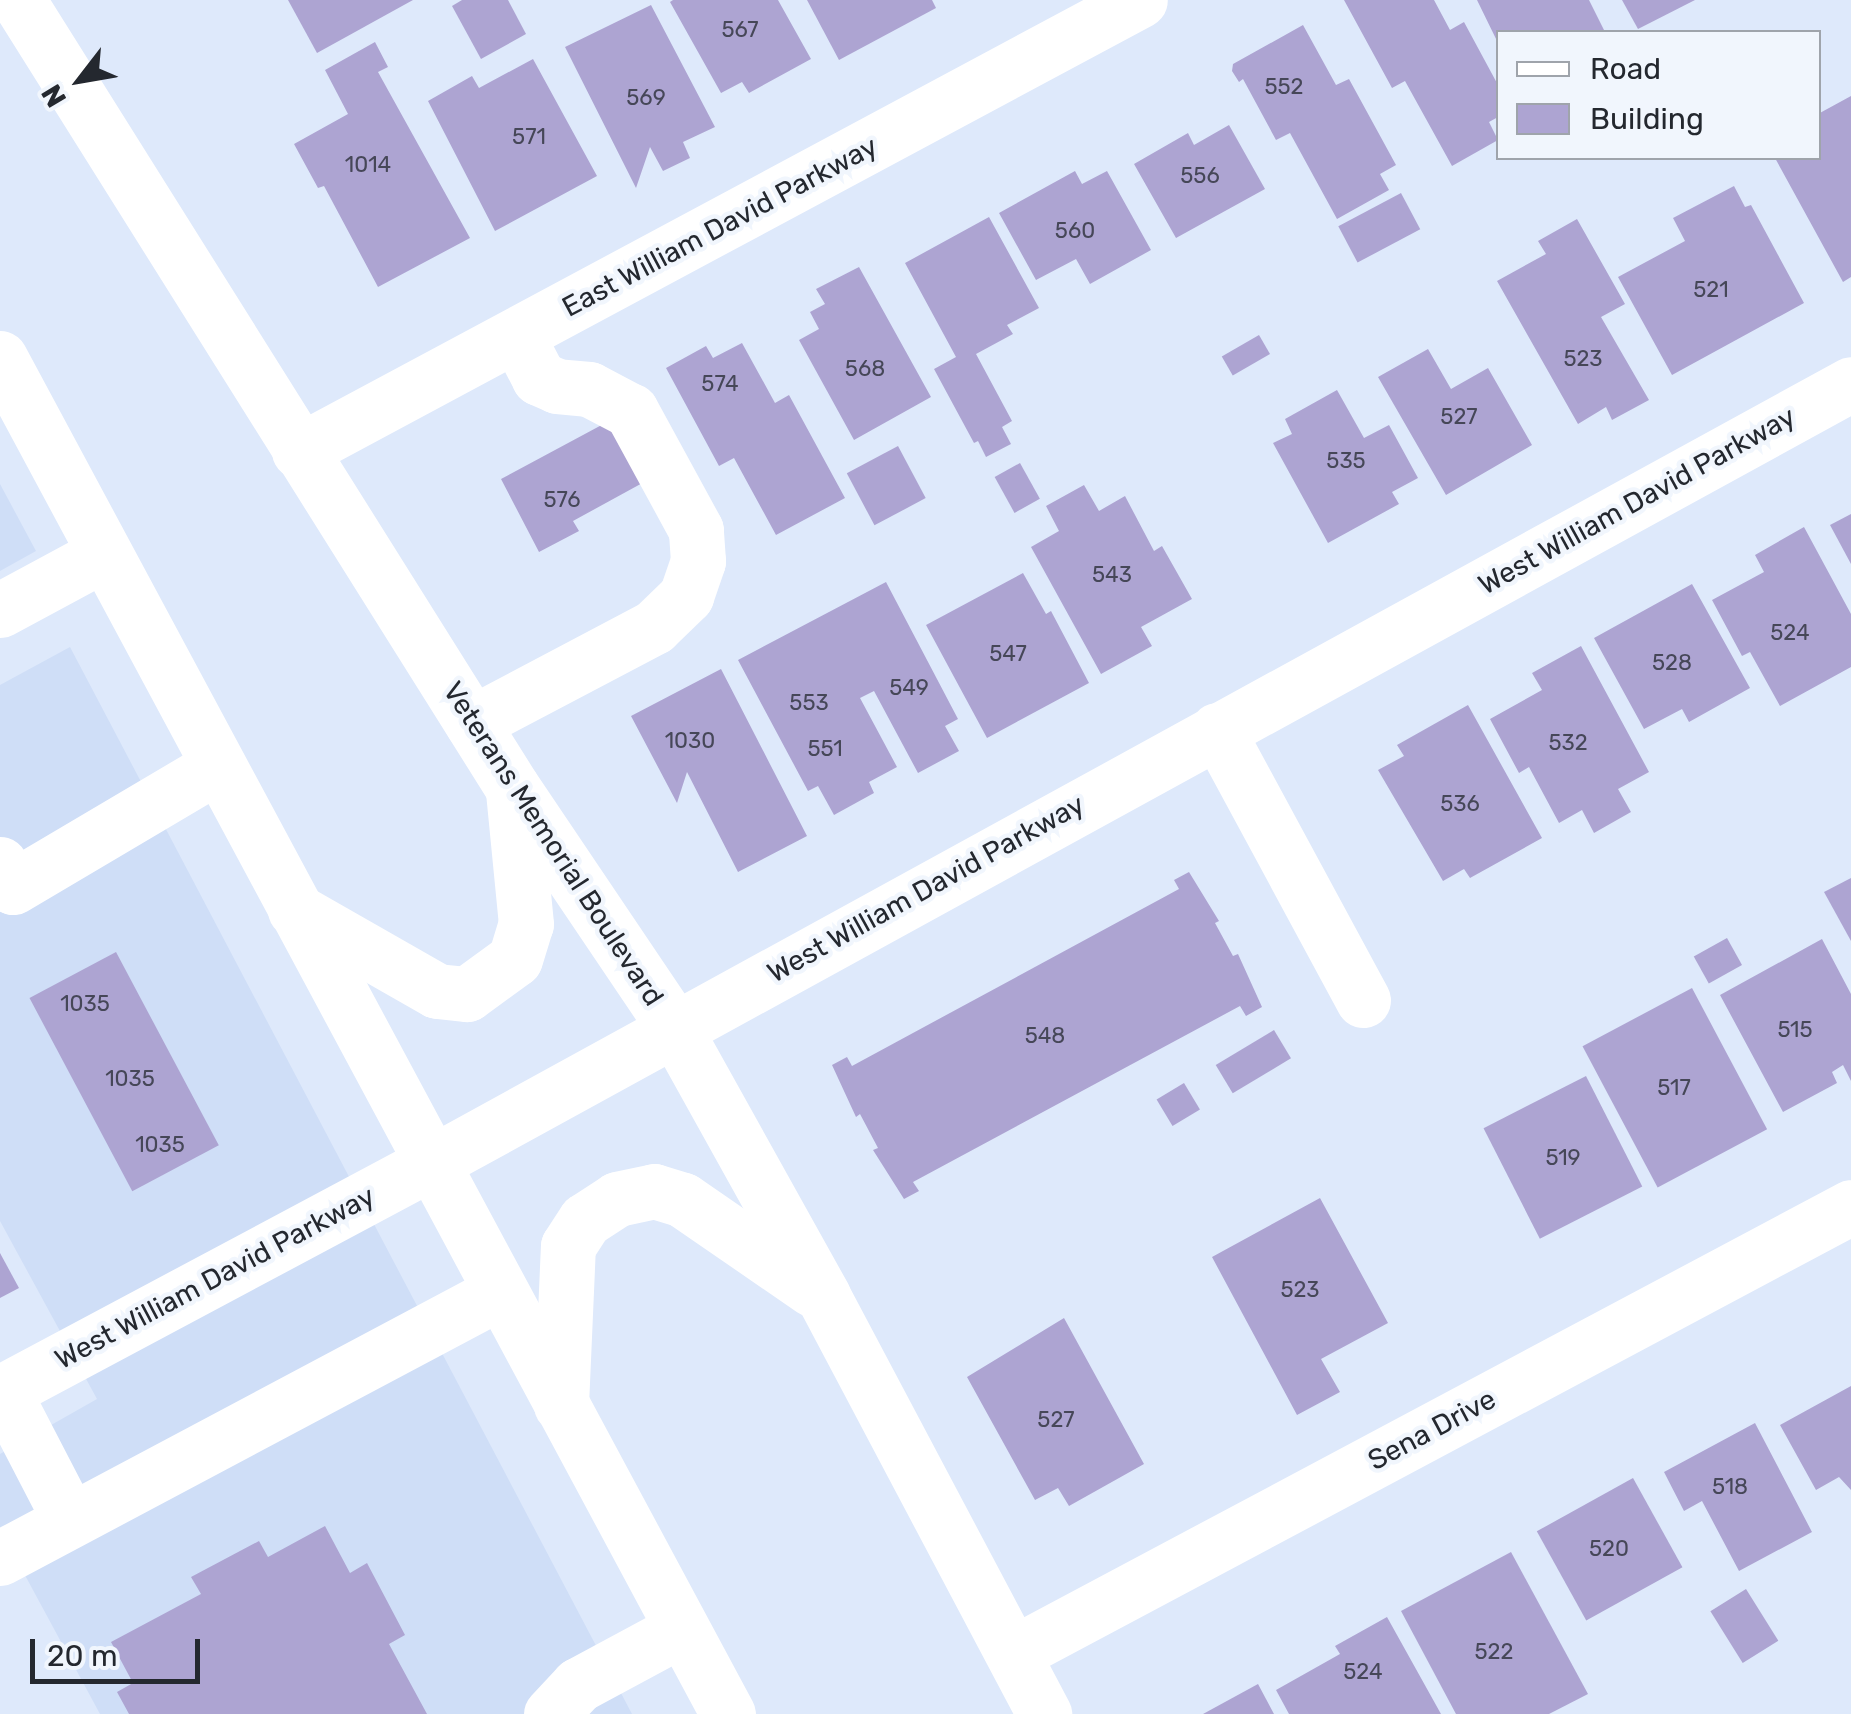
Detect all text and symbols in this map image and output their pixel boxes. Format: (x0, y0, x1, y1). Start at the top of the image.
house number: 567 (722, 17, 758, 43)
north arrow (30, 30, 130, 130)
legend (1496, 30, 1821, 160)
text: Road (1590, 51, 1661, 87)
house number: 552 (1264, 74, 1304, 100)
text: N (35, 79, 73, 113)
house number: 569 (626, 85, 666, 111)
text: Building (1590, 101, 1704, 137)
house number: 571 (512, 124, 546, 150)
street label: East William David Parkway (557, 129, 883, 325)
house number: 1014 (345, 152, 391, 178)
house number: 556 (1180, 163, 1220, 189)
house number: 560 (1055, 218, 1095, 244)
house number: 521 (1693, 277, 1729, 303)
house number: 523 (1563, 346, 1603, 372)
house number: 568 (845, 356, 885, 382)
house number: 574 (701, 371, 739, 397)
street label: West William David Parkway (1473, 400, 1801, 602)
house number: 527 (1440, 404, 1478, 430)
house number: 535 (1326, 448, 1366, 474)
house number: 576 (544, 487, 580, 513)
house number: 543 (1092, 562, 1132, 588)
house number: 524 (1770, 620, 1810, 646)
house number: 547 (989, 641, 1027, 667)
house number: 528 (1652, 650, 1692, 676)
house number: 549 (889, 675, 929, 701)
street label: Veterans Memorial Boulevard (436, 676, 670, 1012)
house number: 553 (789, 690, 829, 716)
house number: 1030 (665, 728, 715, 754)
house number: 532 (1548, 730, 1588, 756)
house number: 551 (807, 736, 843, 762)
street label: West William David Parkway (762, 788, 1090, 990)
house number: 536 (1440, 791, 1480, 817)
house number: 1035 (60, 991, 110, 1017)
house number: 515 (1777, 1017, 1813, 1043)
house number: 548 (1025, 1023, 1065, 1049)
house number: 1035 (105, 1066, 155, 1092)
house number: 517 (1657, 1075, 1691, 1101)
house number: 1035 (135, 1132, 185, 1158)
house number: 519 (1545, 1145, 1581, 1171)
street label: West William David Parkway (49, 1179, 381, 1377)
house number: 523 (1280, 1277, 1320, 1303)
street label: Sena Drive (1362, 1382, 1502, 1478)
house number: 527 (1037, 1407, 1075, 1433)
house number: 518 (1712, 1474, 1748, 1500)
house number: 520 (1589, 1536, 1629, 1562)
scale bar (35, 1619, 205, 1681)
text: 20 m (47, 1638, 118, 1674)
house number: 522 (1475, 1639, 1513, 1665)
house number: 524 (1343, 1659, 1383, 1685)

